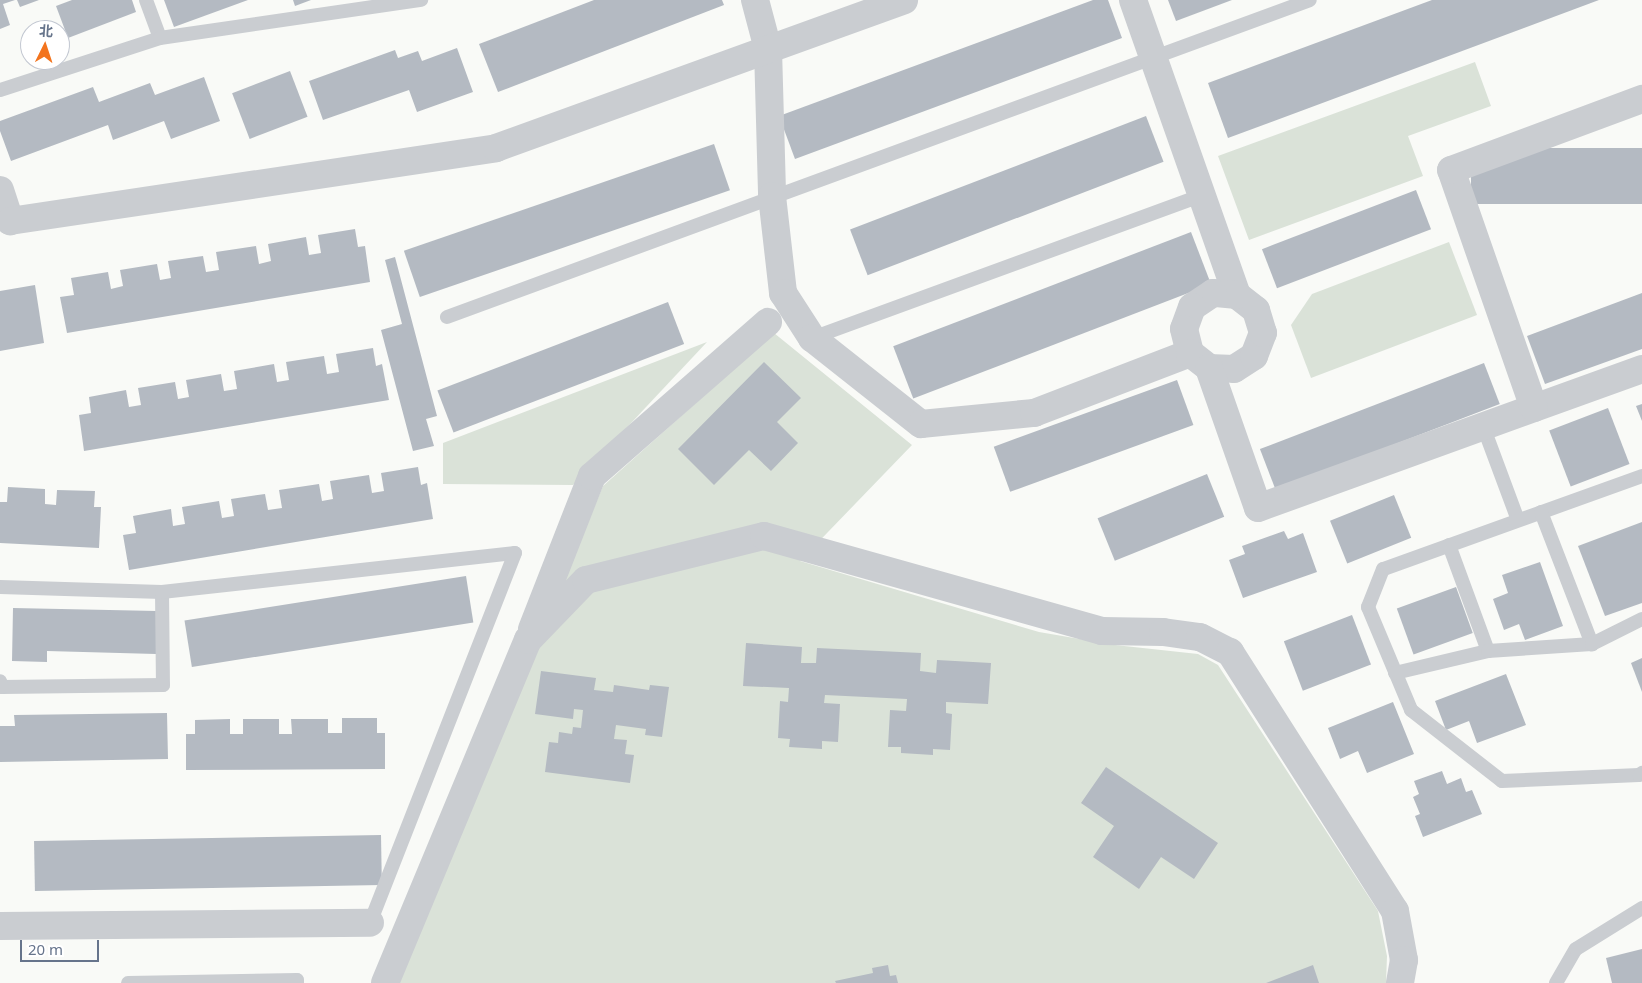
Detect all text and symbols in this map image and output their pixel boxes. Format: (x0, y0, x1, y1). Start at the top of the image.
north arrow (20, 20, 70, 70)
text: 北 (38, 21, 54, 41)
scale bar (22, 930, 101, 962)
text: 20 m (28, 939, 63, 959)

